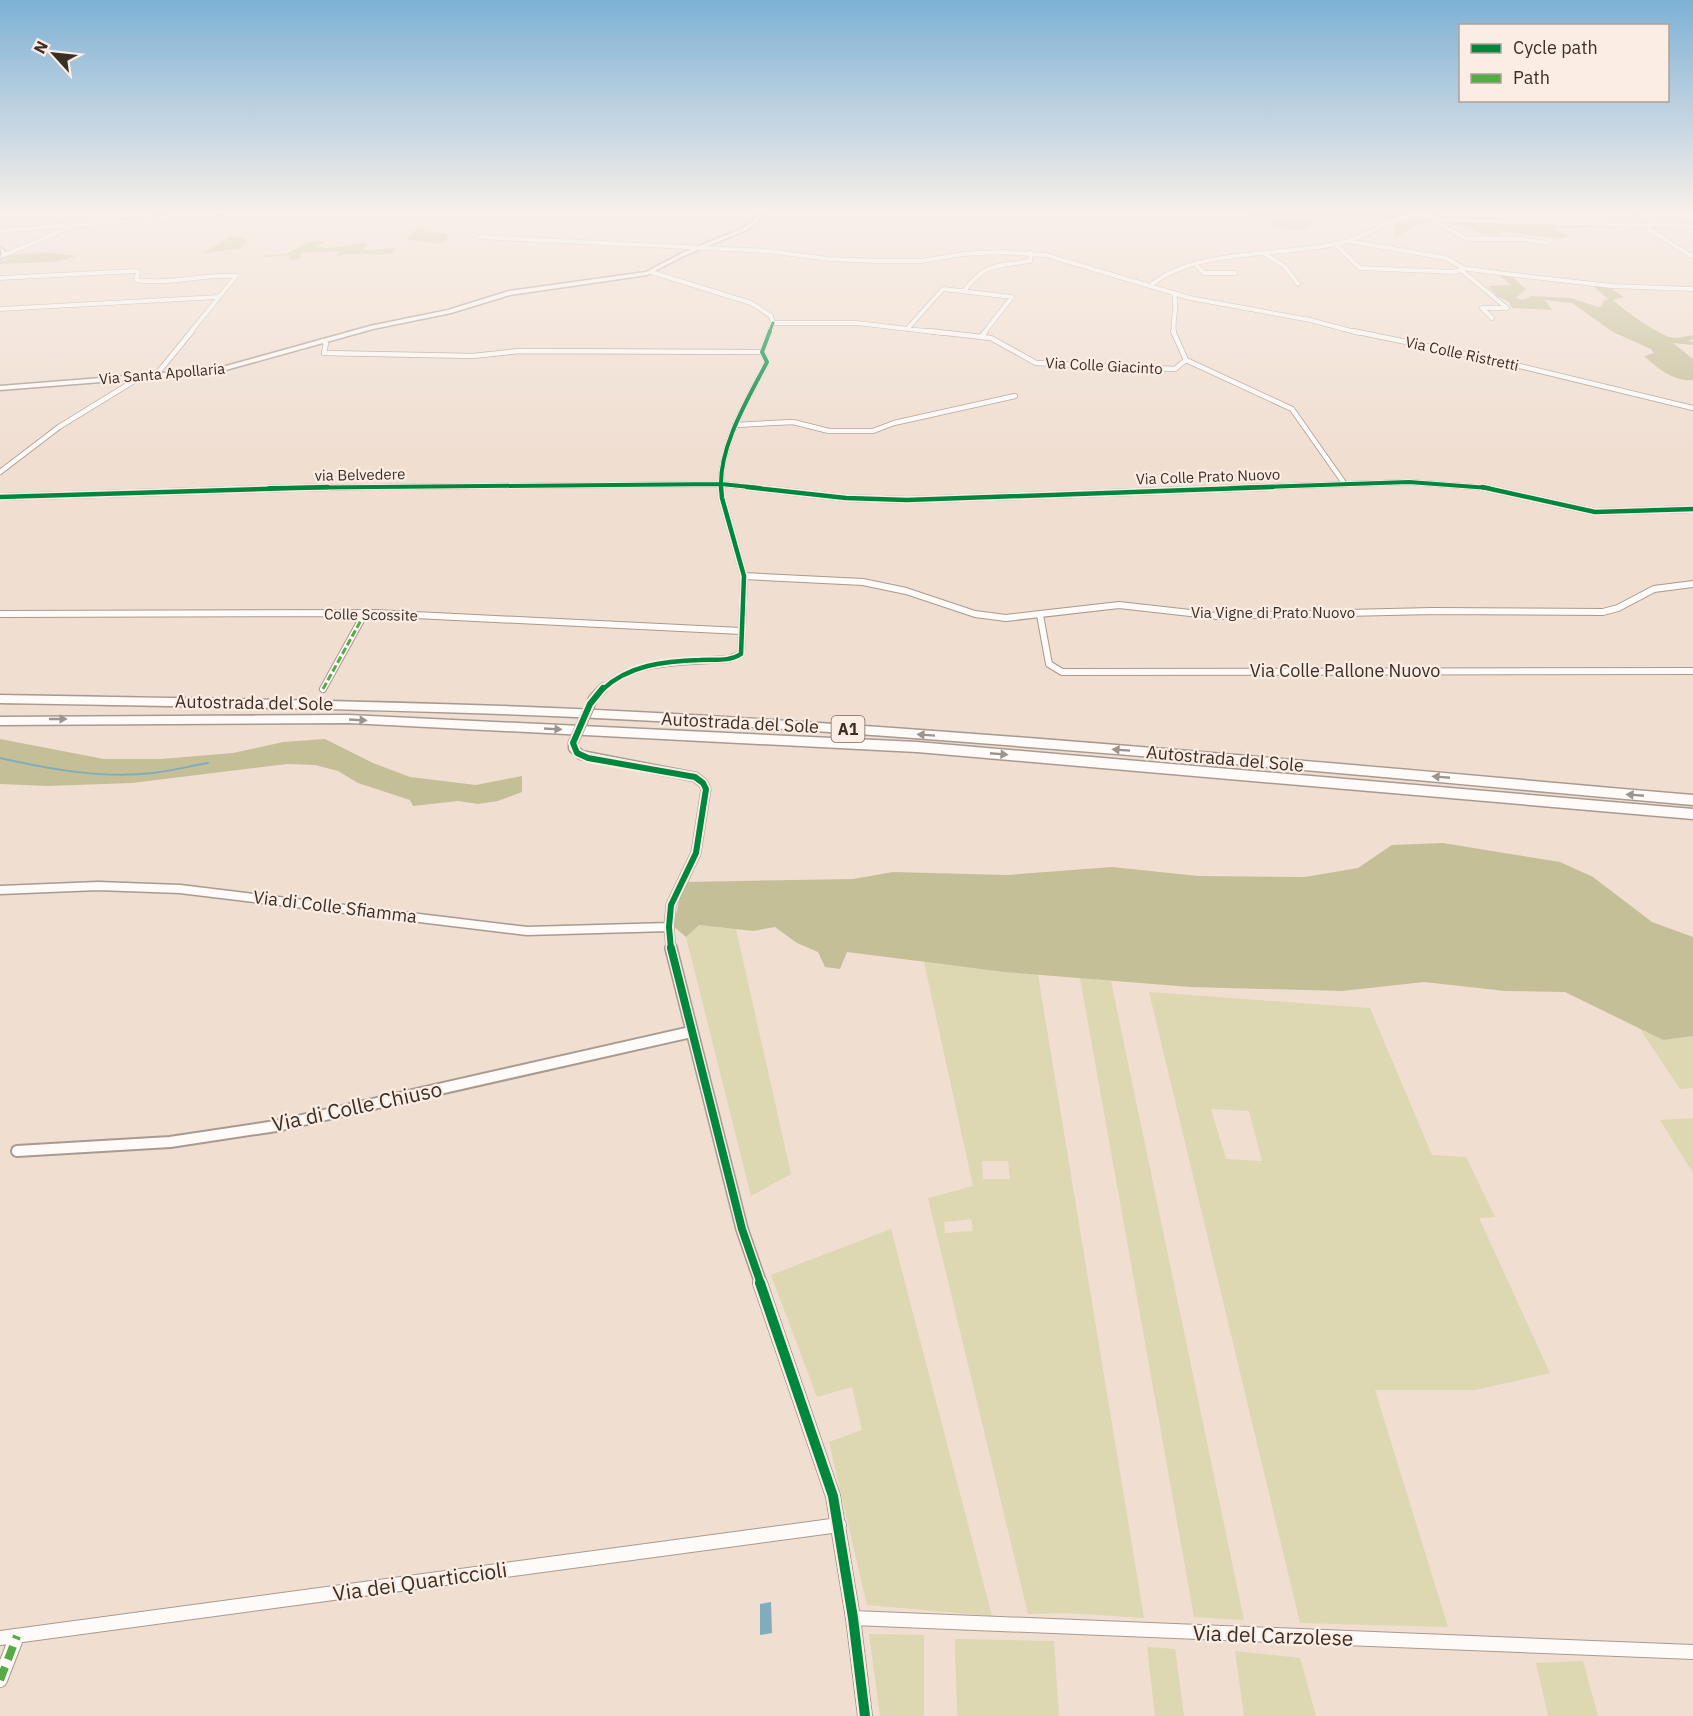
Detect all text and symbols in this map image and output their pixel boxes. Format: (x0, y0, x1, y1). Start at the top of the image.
north arrow (24, 24, 84, 84)
legend (1459, 24, 1669, 102)
text: Cycle path (1513, 36, 1598, 59)
text: N (29, 37, 52, 57)
text: Path (1513, 66, 1550, 89)
street label: Via Colle Ristretti (1404, 332, 1521, 375)
street label: Via Colle Giacinto (1045, 353, 1163, 378)
street label: Via Santa Apollaria (98, 359, 226, 388)
street label: via Belvedere (314, 464, 406, 485)
street label: Via Colle Prato Nuovo (1135, 464, 1281, 489)
street label: Via Vigne di Prato Nuovo (1191, 603, 1355, 622)
street label: Colle Scossite (324, 604, 418, 625)
street label: Via Colle Pallone Nuovo (1250, 659, 1440, 682)
street label: Autostrada del Sole (175, 690, 333, 715)
street label: Autostrada del Sole (660, 707, 820, 738)
one-way arrow (49, 714, 68, 724)
one-way arrow (349, 715, 368, 724)
road number: A1 (832, 716, 864, 742)
one-way arrow (544, 725, 563, 734)
one-way arrow (917, 730, 936, 740)
street label: Autostrada del Sole (1145, 740, 1305, 777)
one-way arrow (1111, 745, 1130, 754)
one-way arrow (990, 749, 1009, 759)
one-way arrow (1431, 773, 1450, 782)
one-way arrow (1625, 790, 1644, 799)
street label: Via di Colle Sfiamma (252, 885, 419, 928)
street label: Via di Colle Chiuso (269, 1074, 444, 1138)
street label: Via dei Quarticcioli (331, 1555, 509, 1607)
street label: Via del Carzolese (1192, 1618, 1354, 1652)

